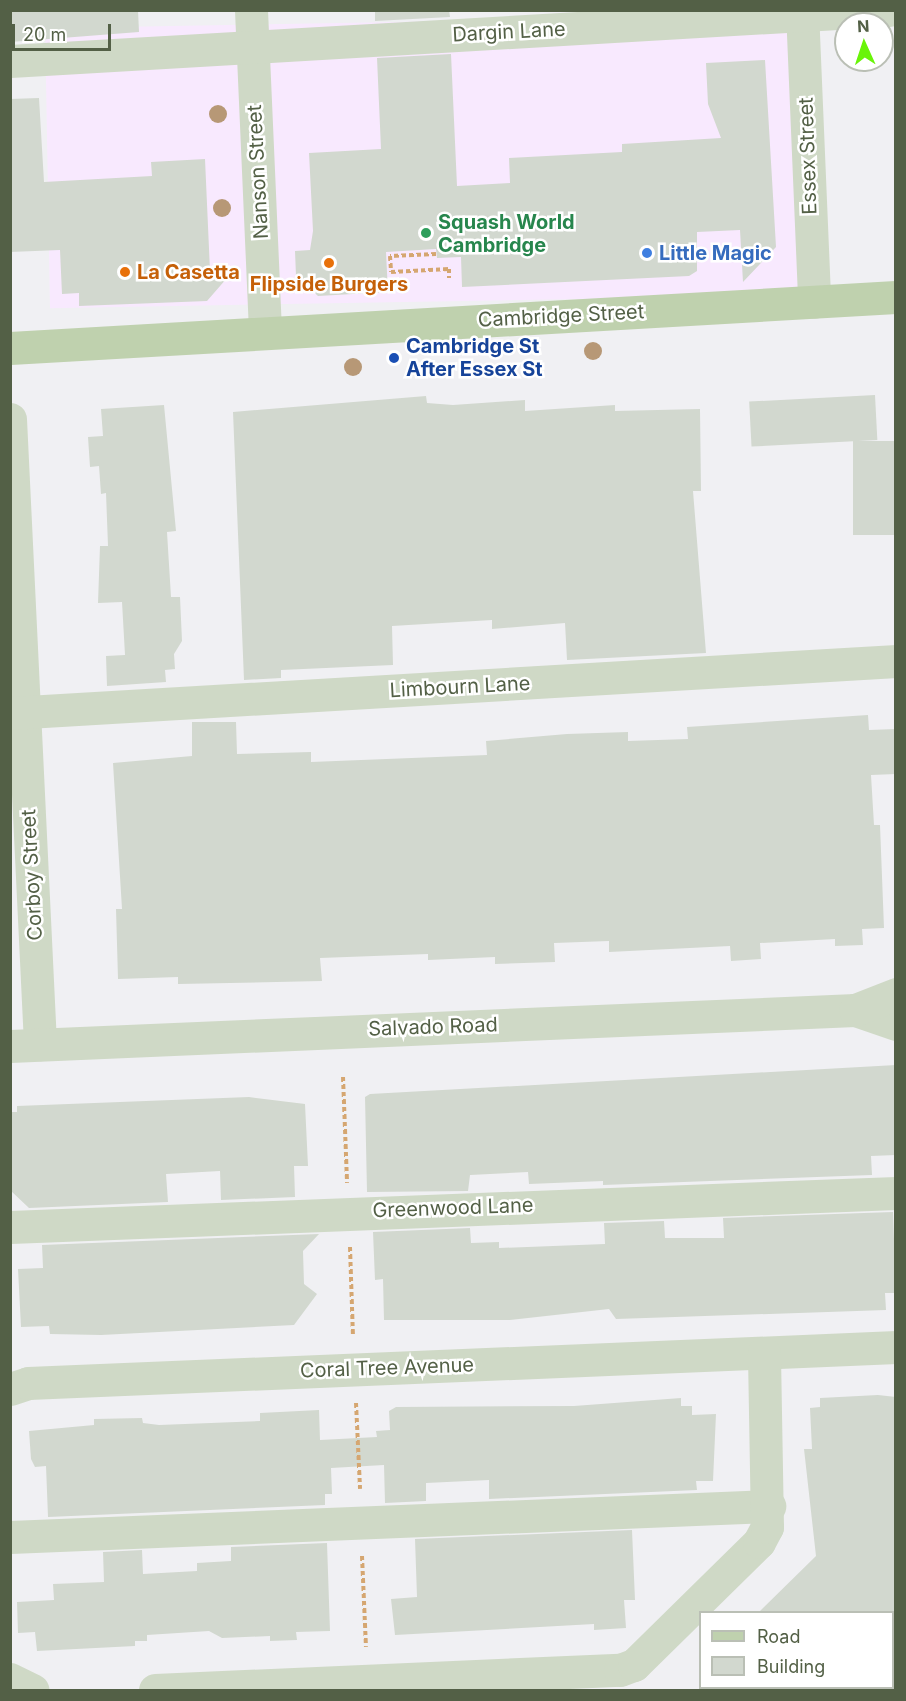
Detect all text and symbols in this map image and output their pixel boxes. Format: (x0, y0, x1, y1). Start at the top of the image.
scale bar (15, 12, 114, 50)
north arrow (834, 12, 894, 72)
text: N (857, 16, 870, 36)
street label: Dargin Lane (452, 17, 566, 47)
text: 20 m (23, 24, 66, 45)
street label: Essex Street (794, 97, 822, 215)
street label: Nanson Street (242, 104, 274, 240)
place label: Squash World Cambridge (438, 210, 575, 257)
marker: Squash World Cambridge (419, 226, 433, 240)
place label: Little Magic (659, 241, 772, 265)
marker: Little Magic (640, 246, 654, 260)
marker: Flipside Burgers (322, 256, 336, 270)
place label: La Casetta (137, 260, 240, 284)
marker: La Casetta (118, 265, 132, 279)
place label: Flipside Burgers (250, 272, 408, 296)
street label: Cambridge Street (477, 300, 645, 332)
place label: Cambridge St After Essex St (406, 334, 543, 381)
marker: Cambridge St After Essex St (387, 351, 401, 365)
street label: Limbourn Lane (389, 671, 531, 703)
street label: Corboy Street (17, 809, 47, 941)
street label: Salvado Road (368, 1013, 498, 1041)
street label: Greenwood Lane (372, 1193, 534, 1223)
street label: Coral Tree Avenue (300, 1353, 474, 1383)
legend (699, 1611, 894, 1689)
text: Road (757, 1626, 800, 1647)
text: Building (757, 1656, 825, 1677)

